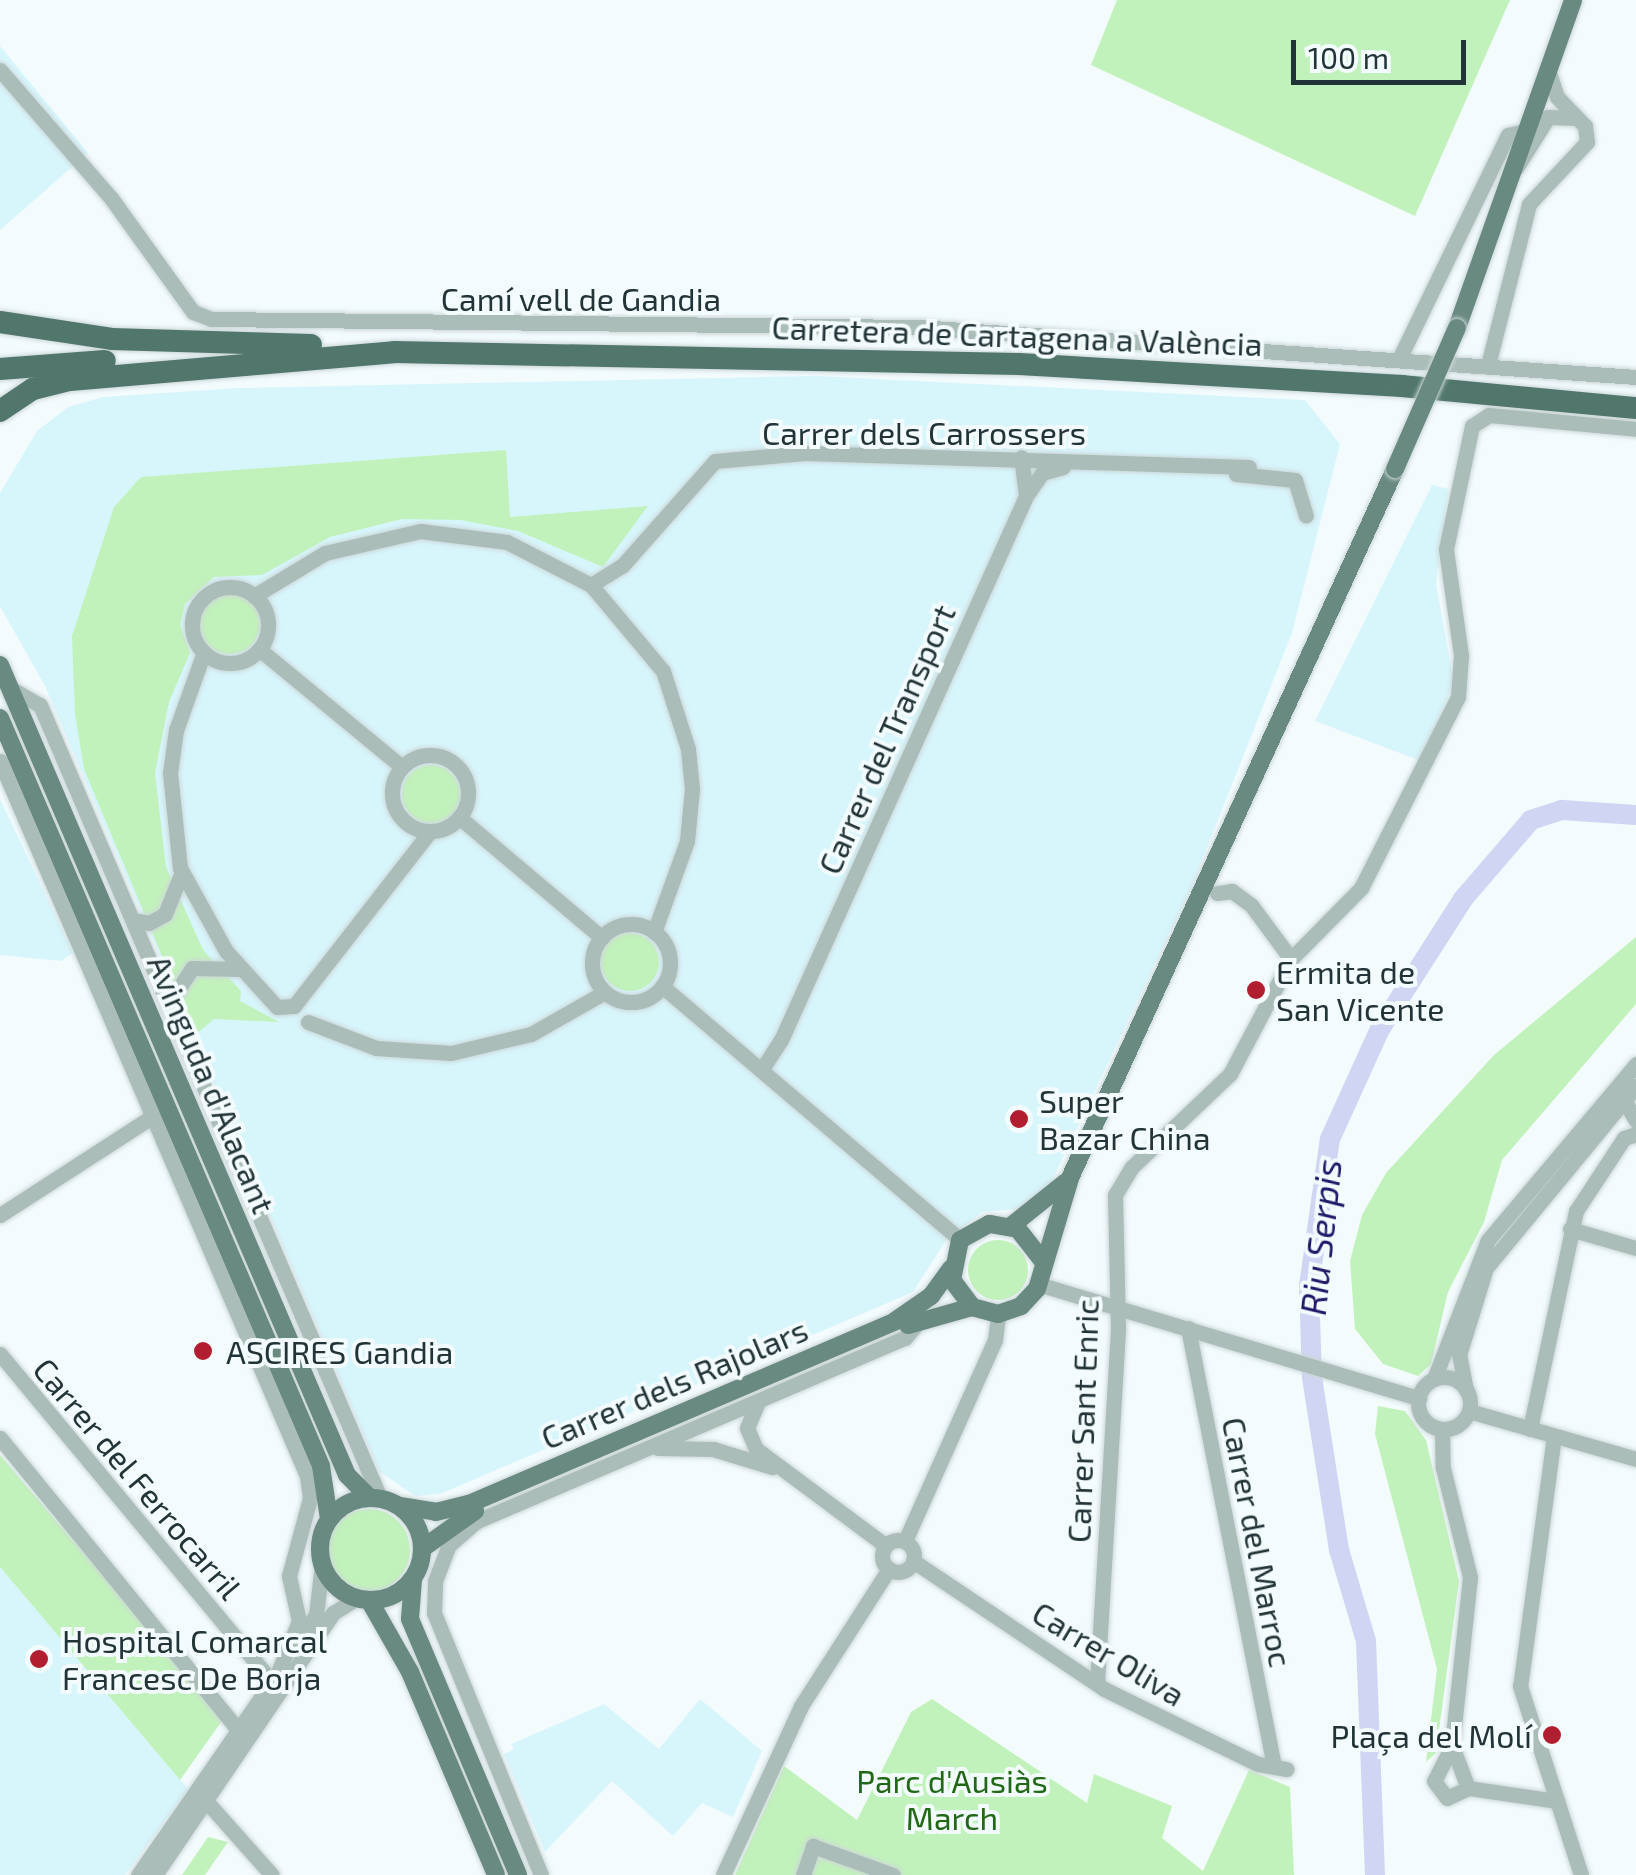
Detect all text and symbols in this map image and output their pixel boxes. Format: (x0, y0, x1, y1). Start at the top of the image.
scale bar (1296, 20, 1471, 82)
text: 100 m (1308, 39, 1389, 75)
street label: Camí vell de Gandia (440, 279, 722, 317)
street label: Carretera de Cartagena a València (771, 307, 1263, 363)
street label: Carrer dels Carrossers (762, 413, 1086, 451)
street label: Carrer del Transport (809, 597, 963, 881)
street label: Avinguda d'Alacant (140, 949, 284, 1219)
place label: Ermita de San Vicente (1276, 953, 1445, 1028)
marker: Ermita de San Vicente (1245, 979, 1267, 1001)
place label: Super Bazar China (1039, 1082, 1211, 1157)
marker: Super Bazar China (1008, 1108, 1030, 1130)
water label: Riu Serpis (1291, 1157, 1349, 1317)
street label: Carrer Sant Enric (1059, 1298, 1105, 1544)
street label: Carrer dels Rajolars (535, 1309, 813, 1457)
place label: ASCIRES Gandia (226, 1332, 453, 1370)
marker: ASCIRES Gandia (190, 1338, 216, 1364)
street label: Carrer del Ferrocarril (26, 1349, 250, 1607)
street label: Carrer del Marroc (1215, 1413, 1301, 1671)
street label: Carrer Oliva (1026, 1592, 1192, 1714)
place label: Hospital Comarcal Francesc De Borja (62, 1622, 328, 1697)
marker: Hospital Comarcal Francesc De Borja (26, 1646, 52, 1672)
place label: Plaça del Molí (1330, 1716, 1532, 1754)
marker: Plaça del Molí (1541, 1724, 1563, 1746)
park label: Parc d'Ausiàs March (856, 1762, 1048, 1837)

